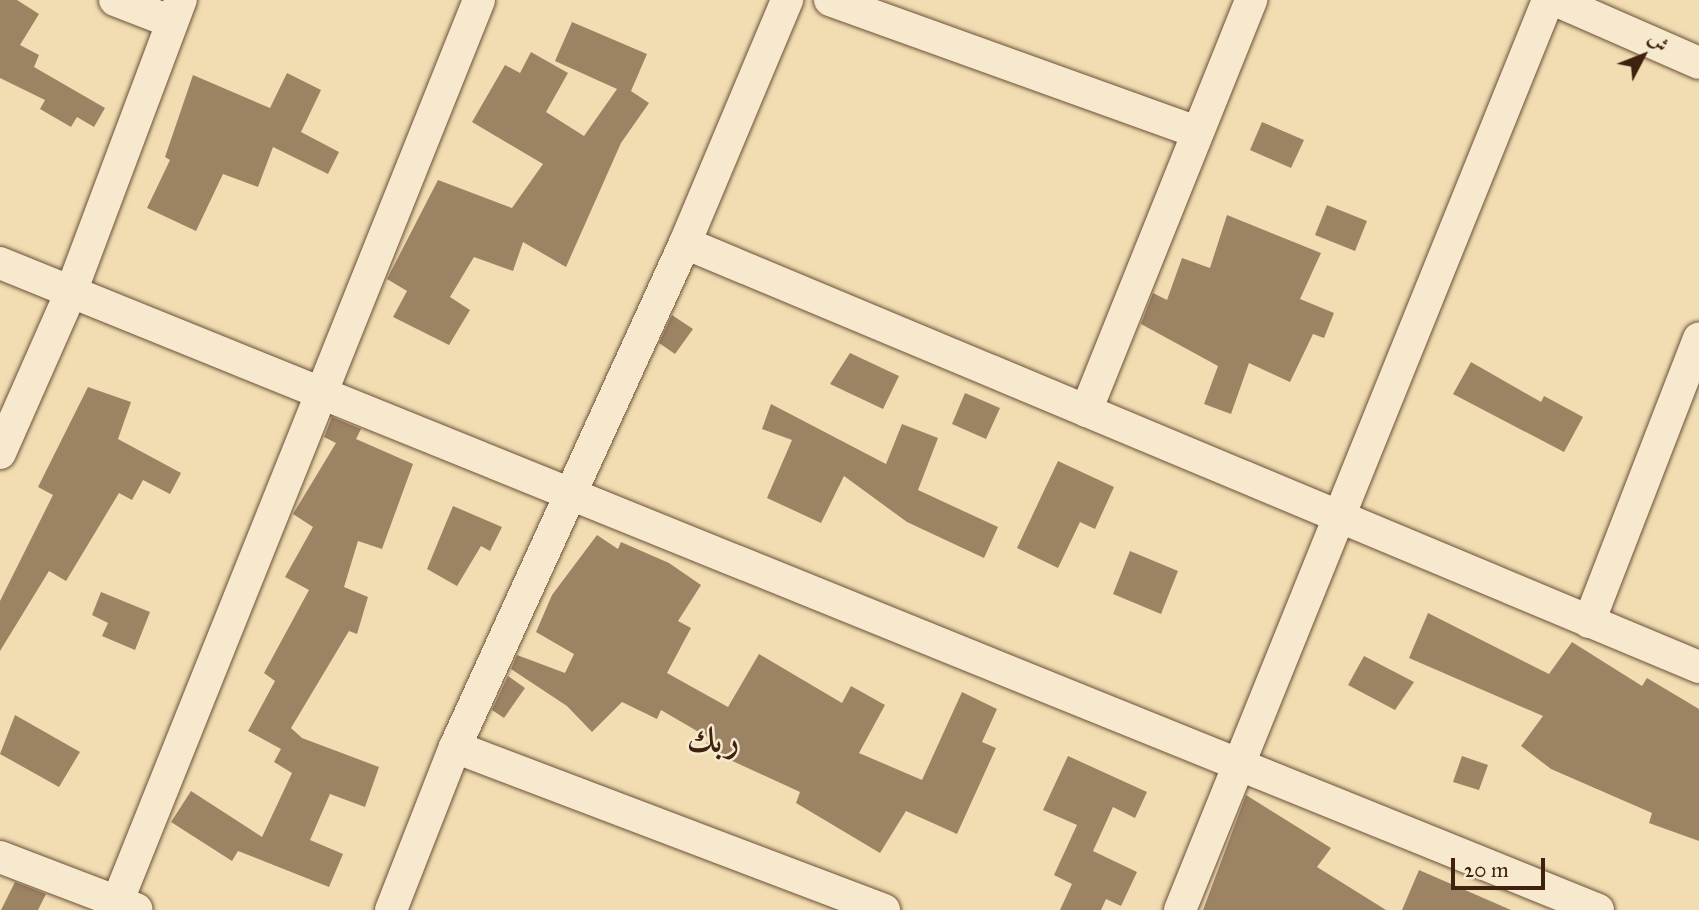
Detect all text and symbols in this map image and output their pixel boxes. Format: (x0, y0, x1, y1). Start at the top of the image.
north arrow (1608, 21, 1678, 91)
text: ش (1644, 27, 1674, 56)
district label: ربك (687, 719, 739, 761)
scale bar (1454, 844, 1548, 888)
text: 20 m (1464, 857, 1509, 883)

